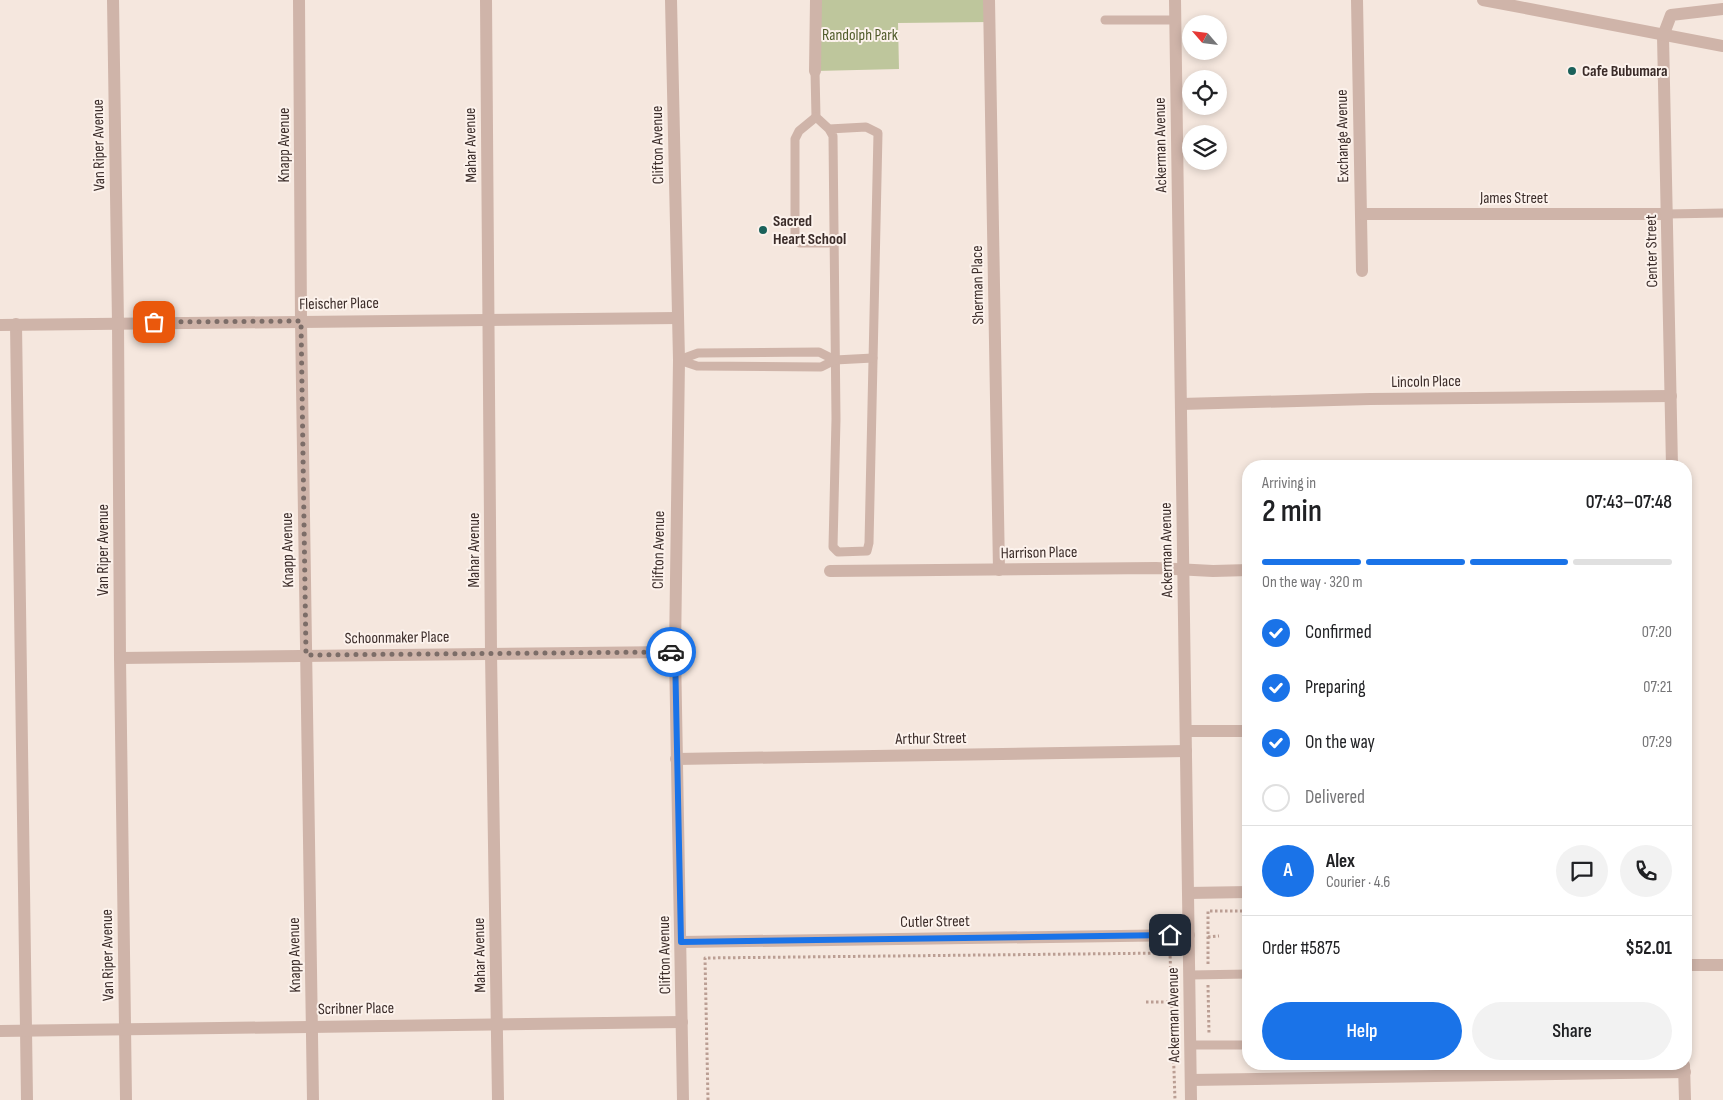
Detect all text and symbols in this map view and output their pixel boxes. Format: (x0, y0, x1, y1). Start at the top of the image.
north arrow (1182, 15, 1228, 60)
map controls (1182, 15, 1227, 170)
park label: Randolph Park (822, 26, 898, 45)
place label: Cafe Bubumara (1582, 62, 1668, 81)
marker: Cafe Bubumara (1566, 65, 1578, 77)
button: locate (1182, 70, 1227, 115)
street label: Exchange Avenue (1333, 89, 1353, 183)
street label: Ackerman Avenue (1151, 97, 1171, 194)
street label: Van Riper Avenue (89, 99, 109, 191)
street label: Clifton Avenue (648, 106, 668, 184)
street label: Knapp Avenue (275, 107, 294, 183)
street label: Mahar Avenue (461, 107, 481, 183)
button: layers (1182, 125, 1227, 170)
street label: James Street (1479, 189, 1548, 208)
place label: Sacred Heart School (773, 212, 846, 249)
street label: Center Street (1642, 214, 1662, 288)
marker: Sacred Heart School (757, 224, 769, 236)
street label: Sherman Place (968, 245, 988, 325)
street label: Fleischer Place (299, 294, 379, 314)
pin (133, 301, 175, 343)
icon: bag (140, 308, 168, 336)
street label: Lincoln Place (1391, 372, 1461, 392)
text: Arriving in (1262, 474, 1316, 493)
text: 07:43–07:48 (1586, 491, 1672, 514)
text: 2 min (1262, 492, 1322, 531)
street label: Ackerman Avenue (1157, 502, 1177, 599)
street label: Van Riper Avenue (94, 504, 113, 596)
street label: Clifton Avenue (649, 511, 669, 589)
street label: Knapp Avenue (278, 512, 298, 588)
street label: Mahar Avenue (465, 513, 484, 587)
street label: Harrison Place (1000, 543, 1078, 563)
text: On the way · 320 m (1262, 573, 1362, 592)
icon: check (1262, 619, 1290, 647)
text: Confirmed (1305, 621, 1372, 644)
text: 07:20 (1642, 623, 1672, 642)
courier (646, 627, 696, 677)
street label: Schoonmaker Place (344, 628, 450, 648)
icon: car (657, 638, 685, 666)
icon: check (1262, 674, 1290, 702)
text: Preparing (1305, 676, 1366, 699)
text: 07:21 (1643, 678, 1672, 697)
street label: Arthur Street (894, 729, 967, 749)
icon: check (1262, 729, 1290, 757)
text: On the way (1305, 731, 1375, 754)
text: 07:29 (1642, 733, 1672, 752)
text: Delivered (1305, 786, 1365, 809)
button: chat (1556, 845, 1608, 897)
button: phone (1620, 845, 1672, 897)
text: Alex (1326, 850, 1355, 873)
text: A (1283, 859, 1293, 882)
text: Courier · 4.6 (1326, 873, 1390, 892)
street label: Van Riper Avenue (98, 909, 118, 1001)
street label: Cutler Street (900, 912, 970, 932)
pin (1149, 914, 1191, 956)
street label: Clifton Avenue (655, 916, 675, 994)
street label: Knapp Avenue (285, 917, 305, 993)
street label: Mahar Avenue (470, 917, 490, 993)
icon: home (1156, 921, 1184, 949)
text: Order #5875 (1262, 937, 1340, 960)
text: $52.01 (1625, 937, 1672, 960)
street label: Ackerman Avenue (1164, 967, 1184, 1064)
street label: Scribner Place (318, 999, 394, 1019)
button: Help (1262, 1002, 1462, 1060)
button: Share (1472, 1002, 1672, 1060)

